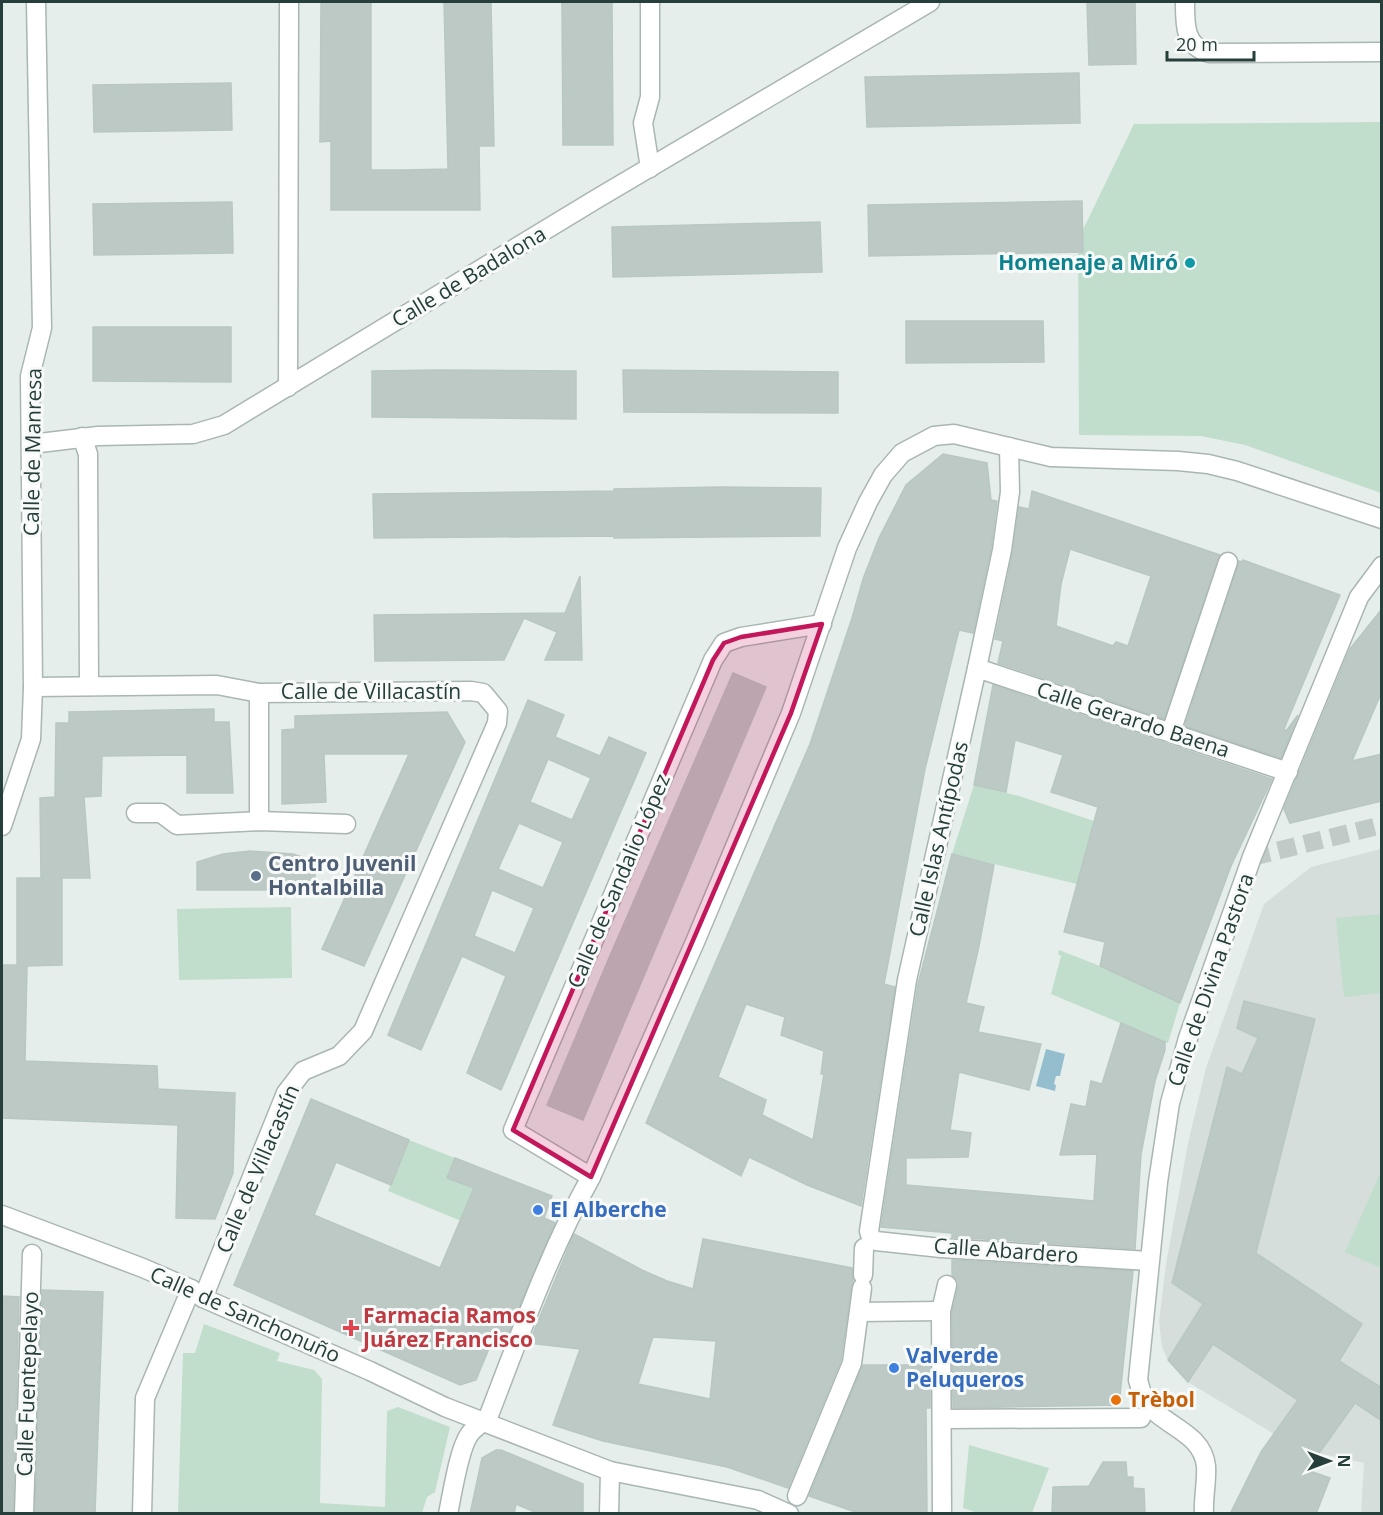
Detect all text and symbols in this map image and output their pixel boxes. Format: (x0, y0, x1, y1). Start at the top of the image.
scale bar (1167, 24, 1254, 62)
text: 20 m (1176, 32, 1218, 56)
street label: Calle de Badalona (386, 219, 551, 333)
place label: Homenaje a Miró (998, 248, 1178, 276)
marker: Homenaje a Miró (1183, 256, 1197, 270)
street label: Calle de Manresa (17, 368, 47, 536)
street label: Calle Gerardo Baena (1033, 675, 1233, 763)
street label: Calle de Villacastín (281, 677, 461, 705)
street label: Calle Islas Antípodas (902, 738, 974, 939)
street label: Calle de Sandalio López (560, 769, 676, 992)
place label: Centro Juvenil Hontalbilla (268, 849, 416, 901)
marker: Centro Juvenil Hontalbilla (249, 869, 263, 883)
street label: Calle de Divina Pastora (1160, 869, 1260, 1090)
street label: Calle de Villacastín (209, 1080, 305, 1257)
place label: El Alberche (550, 1195, 667, 1223)
marker: El Alberche (531, 1203, 545, 1217)
street label: Calle Abardero (933, 1231, 1079, 1269)
street label: Calle de Sanchonuño (146, 1259, 345, 1369)
street label: Calle Fuentepelayo (10, 1291, 44, 1477)
place label: Farmacia Ramos Juárez Francisco (361, 1301, 536, 1353)
marker: Farmacia Ramos Juárez Francisco (344, 1321, 358, 1335)
place label: Valverde Peluqueros (906, 1341, 1024, 1393)
marker: Valverde Peluqueros (887, 1361, 901, 1375)
place label: Trèbol (1128, 1385, 1195, 1413)
marker: Trèbol (1109, 1393, 1123, 1407)
north arrow (1299, 1431, 1359, 1491)
text: N (1333, 1454, 1355, 1468)

